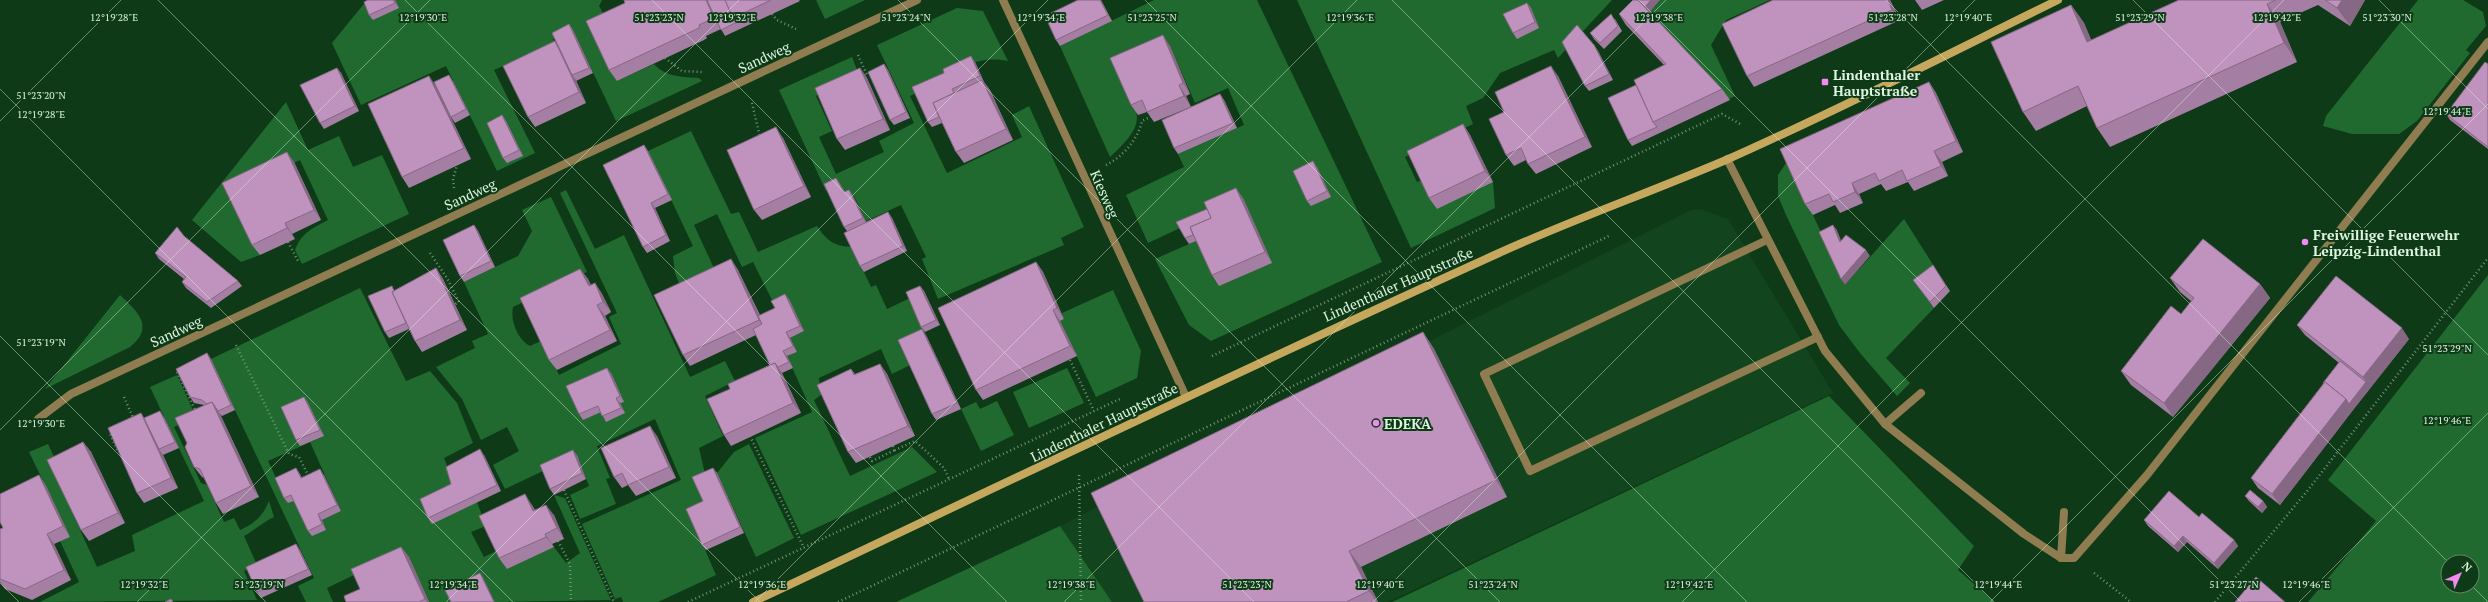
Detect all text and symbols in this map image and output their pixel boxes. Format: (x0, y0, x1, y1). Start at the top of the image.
text: 12°19'28"E (90, 11, 138, 24)
text: 12°19'30"E (399, 11, 447, 24)
text: 51°23'23"N (634, 11, 684, 24)
text: 12°19'32"E (708, 11, 756, 24)
text: 51°23'24"N (881, 11, 931, 24)
text: 12°19'34"E (1017, 11, 1065, 24)
text: 51°23'25"N (1127, 11, 1177, 24)
text: 12°19'36"E (1326, 11, 1374, 24)
text: 12°19'38"E (1635, 11, 1683, 24)
text: 51°23'28"N (1868, 11, 1918, 24)
text: 12°19'40"E (1944, 11, 1992, 24)
text: 51°23'29"N (2115, 11, 2165, 24)
text: 12°19'42"E (2253, 11, 2301, 24)
text: 51°23'30"N (2362, 11, 2412, 24)
street label: Sandweg (735, 36, 794, 77)
place label: Lindenthaler Hauptstraße (1833, 65, 1920, 100)
marker: Lindenthaler Hauptstraße (1820, 77, 1830, 87)
text: 51°23'20"N (16, 89, 66, 102)
text: 12°19'44"E (2423, 105, 2471, 118)
text: 12°19'28"E (17, 108, 65, 121)
street label: Kiesweg (1086, 167, 1124, 222)
street label: Sandweg (441, 173, 500, 214)
place label: Freiwillige Feuerwehr Leipzig-Lindenthal (2313, 225, 2459, 260)
marker: Freiwillige Feuerwehr Leipzig-Lindenthal (2300, 237, 2310, 247)
street label: Lindenthaler Hauptstraße (1320, 242, 1476, 326)
street label: Sandweg (147, 310, 206, 351)
text: 51°23'19"N (16, 336, 66, 349)
text: 51°23'29"N (2422, 342, 2472, 355)
street label: Lindenthaler Hauptstraße (1027, 378, 1181, 466)
place label: EDEKA (1384, 414, 1432, 433)
text: 12°19'46"E (2423, 414, 2471, 427)
text: 12°19'30"E (17, 417, 65, 430)
marker: EDEKA (1371, 418, 1381, 428)
north arrow (2440, 554, 2480, 594)
text: N (2459, 559, 2475, 575)
text: 12°19'32"E (120, 578, 168, 591)
text: 51°23'19"N (234, 578, 284, 591)
text: 12°19'34"E (429, 578, 477, 591)
text: 12°19'36"E (738, 578, 786, 591)
text: 12°19'38"E (1047, 578, 1095, 591)
text: 51°23'23"N (1222, 578, 1272, 591)
text: 12°19'40"E (1356, 578, 1404, 591)
text: 51°23'24"N (1468, 578, 1518, 591)
text: 12°19'42"E (1665, 578, 1713, 591)
text: 12°19'44"E (1974, 578, 2022, 591)
text: 51°23'27"N (2209, 578, 2259, 591)
text: 12°19'46"E (2282, 578, 2330, 591)

